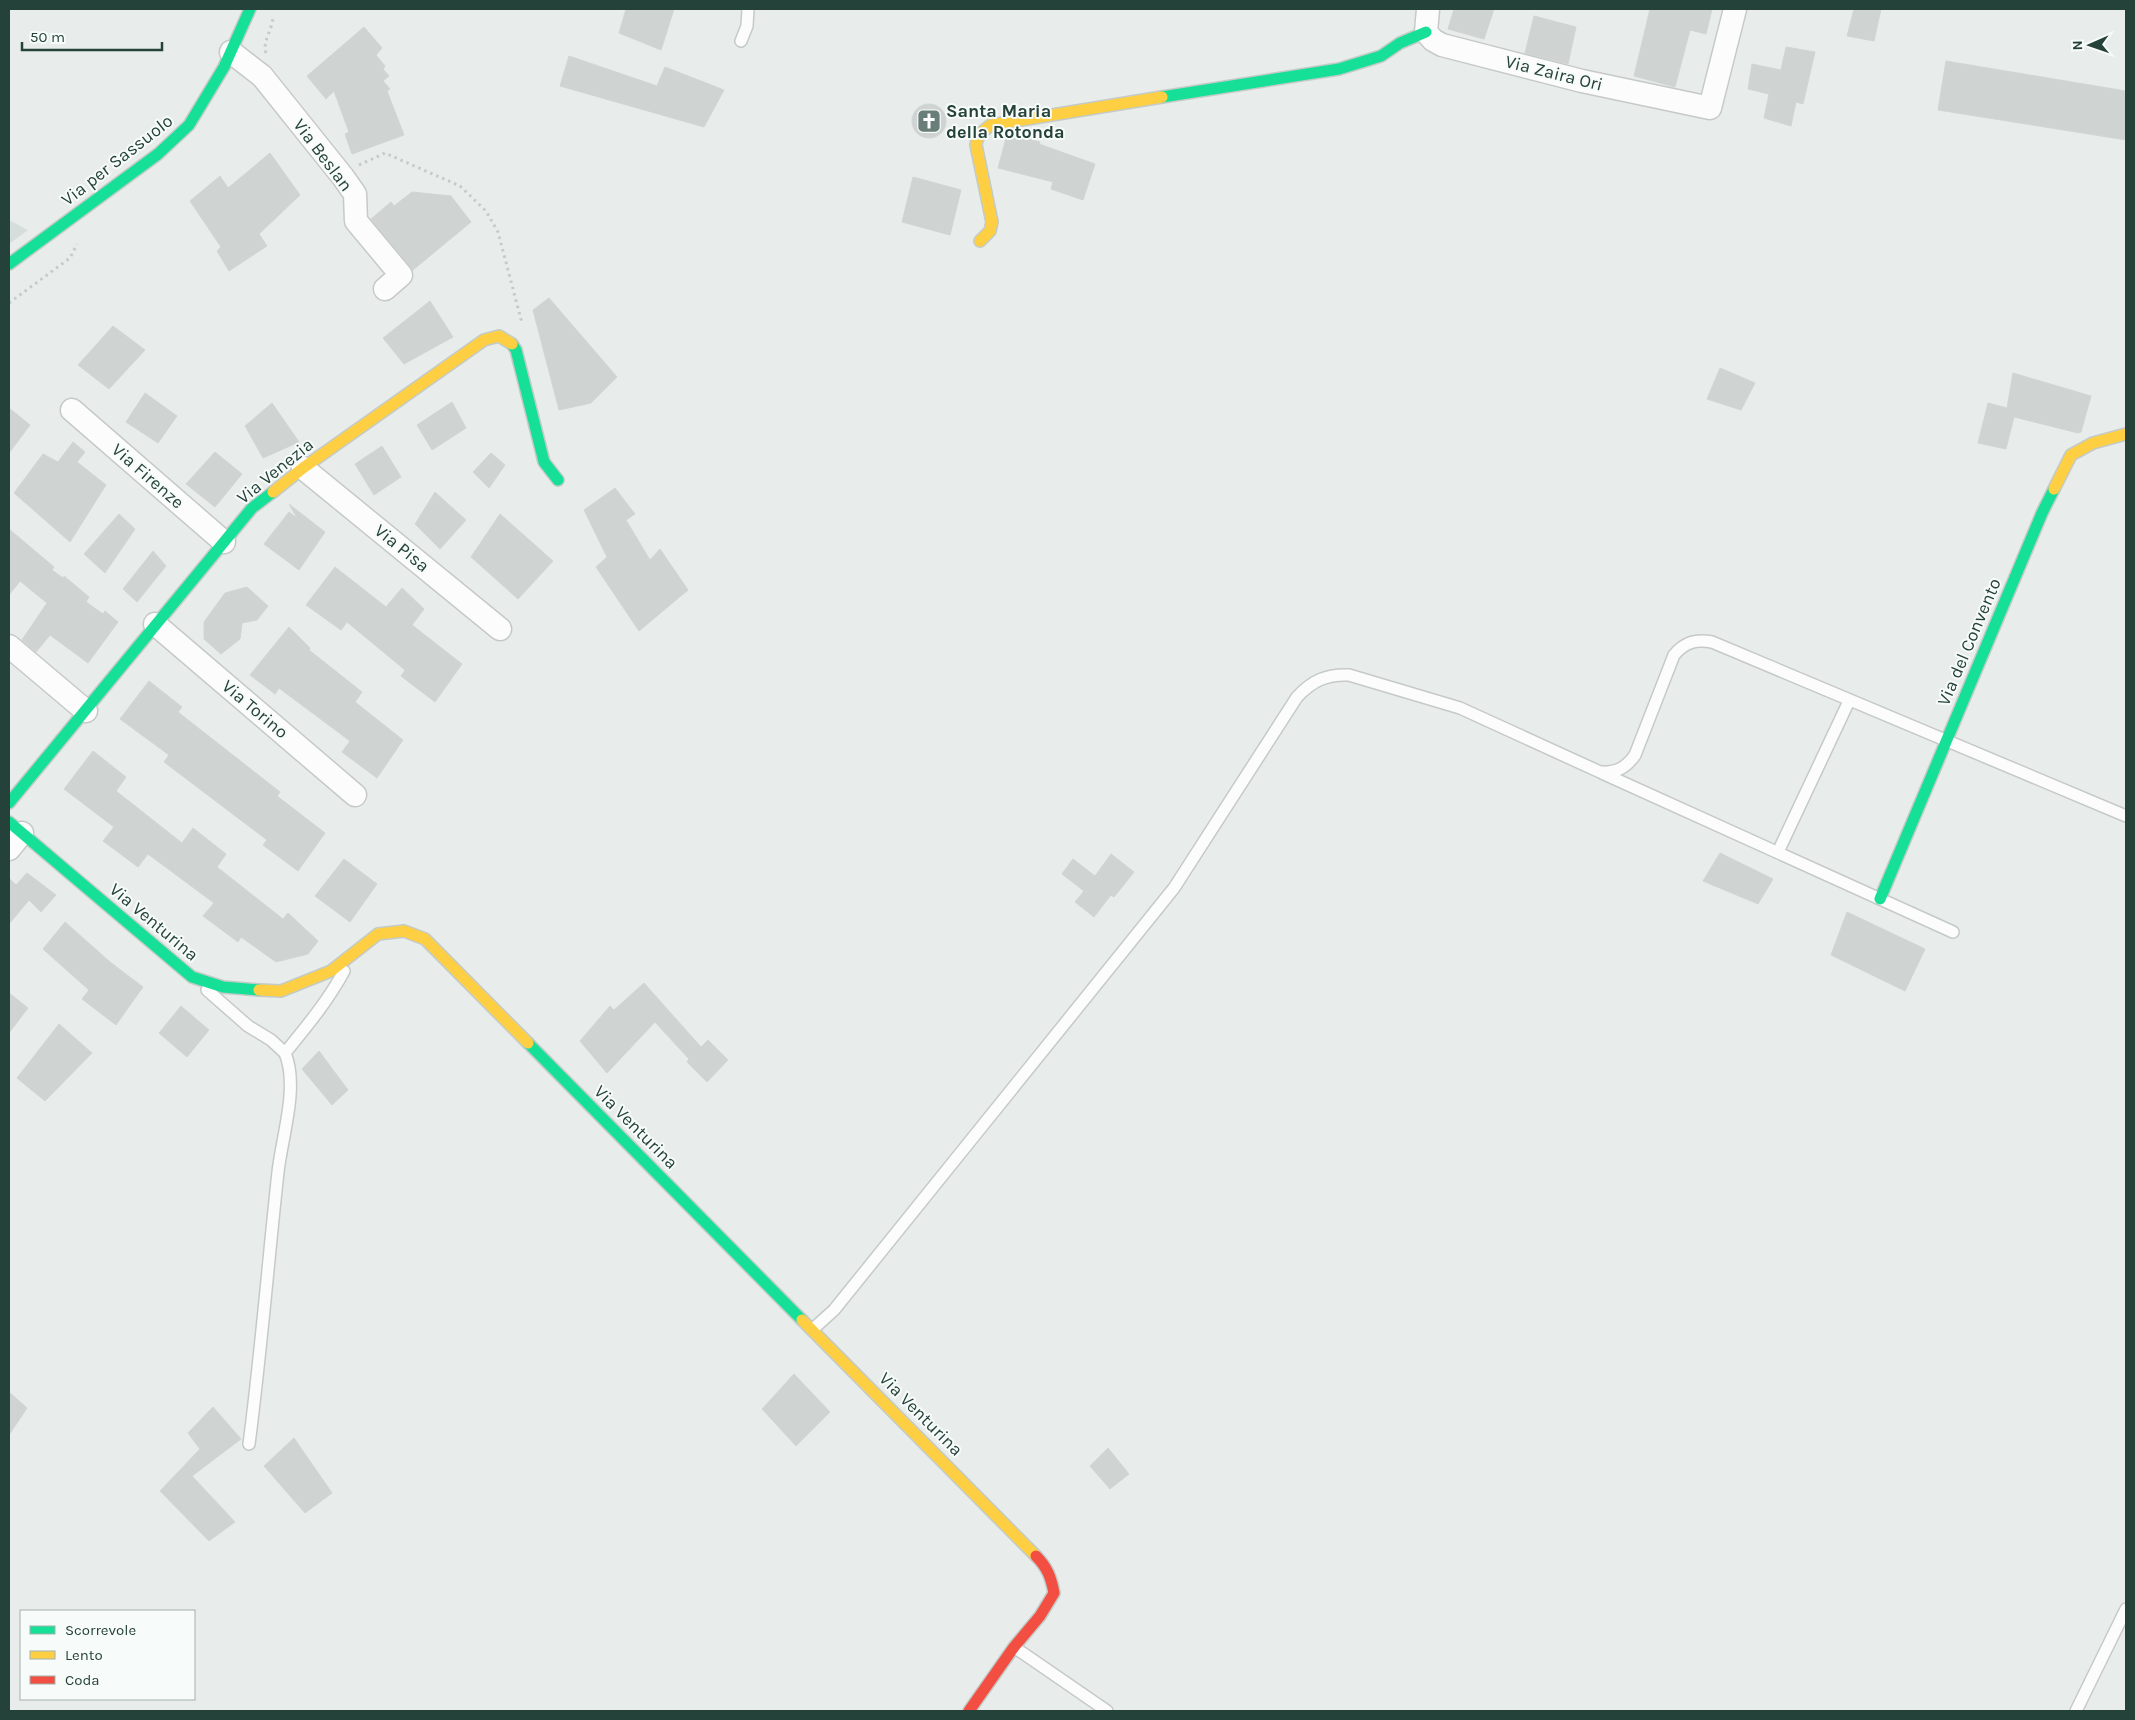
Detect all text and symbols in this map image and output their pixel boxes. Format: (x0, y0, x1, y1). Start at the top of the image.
scale bar (22, 20, 162, 52)
north arrow (2065, 20, 2115, 70)
text: 50 m (30, 28, 65, 46)
text: N (2069, 40, 2086, 51)
street label: Via Zaira Ori (1503, 50, 1605, 96)
place label: Santa Maria della Rotonda (946, 100, 1065, 143)
church icon: Santa Maria della Rotonda (916, 108, 942, 134)
street label: Via per Sassuolo (57, 110, 177, 210)
street label: Via Beslan (289, 114, 357, 196)
street label: Via Venezia (232, 433, 318, 509)
street label: Via Firenze (107, 439, 189, 513)
street label: Via Pisa (370, 519, 434, 577)
street label: Via del Convento (1932, 575, 2006, 709)
street label: Via Torino (217, 675, 293, 743)
street label: Via Venturina (105, 878, 203, 966)
street label: Via Venturina (589, 1080, 683, 1174)
street label: Via Venturina (874, 1367, 968, 1461)
legend (20, 1610, 195, 1700)
text: Scorrevole (65, 1621, 136, 1639)
text: Lento (65, 1646, 103, 1664)
text: Coda (65, 1671, 100, 1689)

